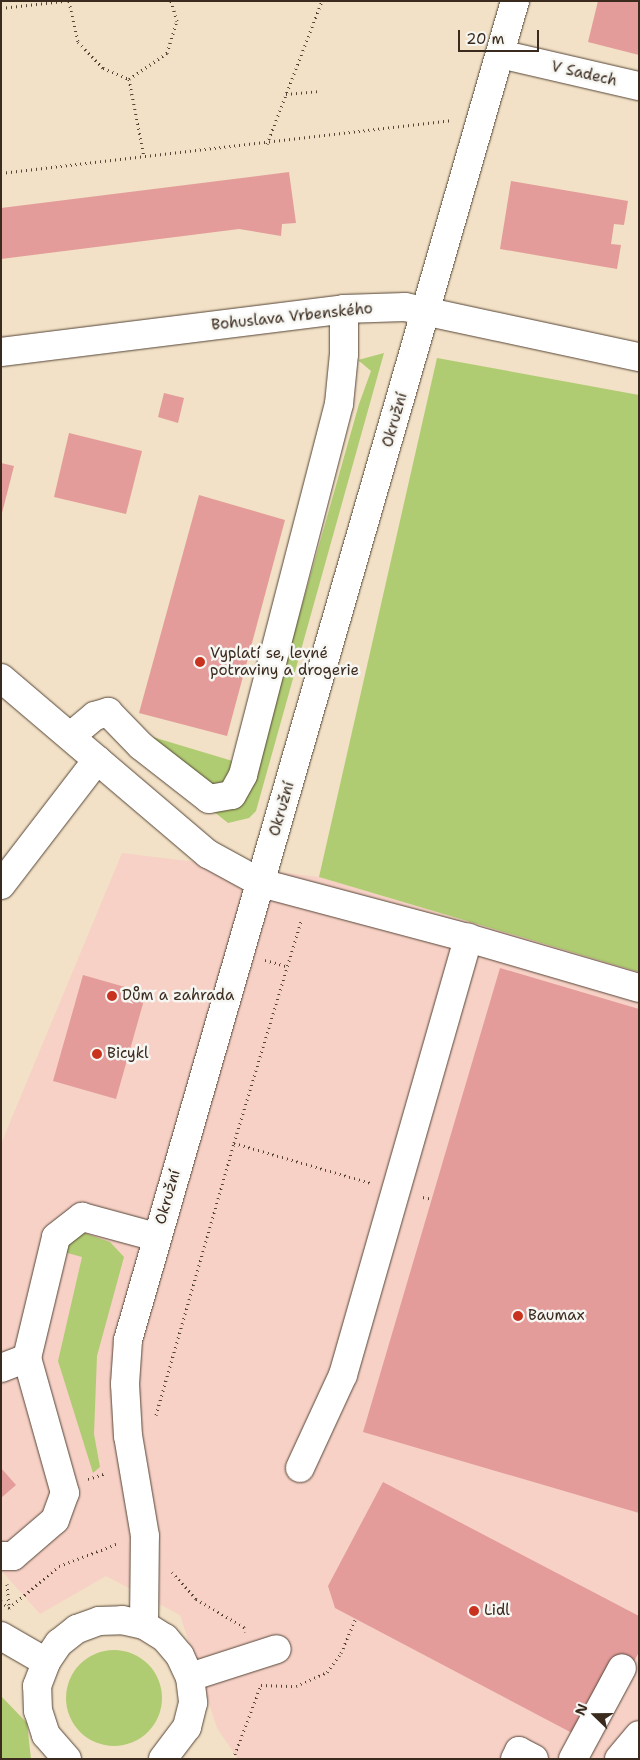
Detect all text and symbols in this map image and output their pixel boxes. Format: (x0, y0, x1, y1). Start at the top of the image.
scale bar (460, 20, 541, 52)
text: 20 m (466, 29, 505, 49)
street label: V Sadech (549, 58, 619, 90)
street label: Bohuslava Vrbenského (210, 300, 374, 334)
street label: Okružní (379, 391, 411, 449)
place label: Vyplatí se, levné potraviny a drogerie (210, 644, 359, 679)
marker: Vyplatí se, levné potraviny a drogerie (194, 656, 206, 668)
street label: Okružní (266, 780, 298, 838)
place label: Dům a zahrada (122, 987, 234, 1005)
marker: Dům a zahrada (106, 990, 118, 1002)
place label: Bicykl (107, 1045, 149, 1063)
marker: Bicykl (91, 1048, 103, 1060)
street label: Okružní (152, 1168, 184, 1226)
place label: Baumax (528, 1307, 585, 1325)
marker: Baumax (512, 1310, 524, 1322)
place label: Lidl (484, 1602, 510, 1620)
marker: Lidl (468, 1605, 480, 1617)
north arrow (570, 1690, 620, 1740)
text: N (571, 1701, 592, 1718)

